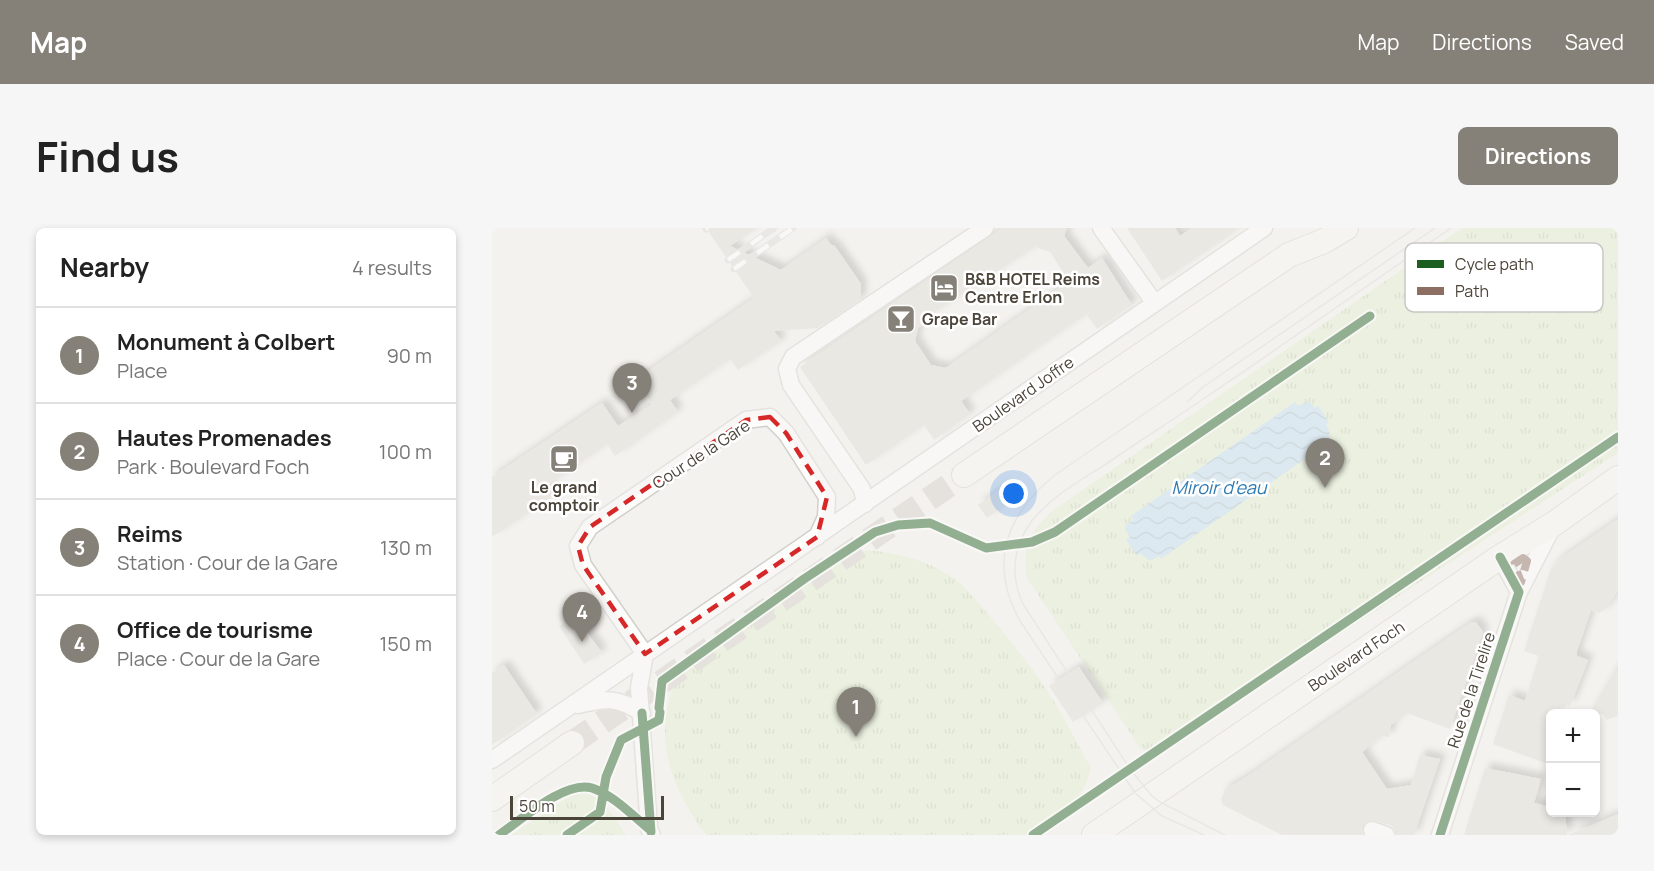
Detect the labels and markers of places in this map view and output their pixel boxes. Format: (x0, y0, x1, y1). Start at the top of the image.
place label: B&B HOTEL Reims Centre Erlon (965, 268, 1100, 308)
hotel icon: B&B HOTEL Reims Centre Erlon (928, 272, 960, 304)
bar icon: Grape Bar (885, 303, 917, 335)
place label: Grape Bar (922, 308, 998, 330)
pin: 3 (612, 364, 652, 413)
pin: 2 (1306, 438, 1344, 488)
cafe icon: Le grand comptoir (548, 443, 580, 475)
place label: Le grand comptoir (529, 476, 599, 516)
pin: 4 (562, 592, 602, 642)
pin: 1 (836, 688, 876, 737)

